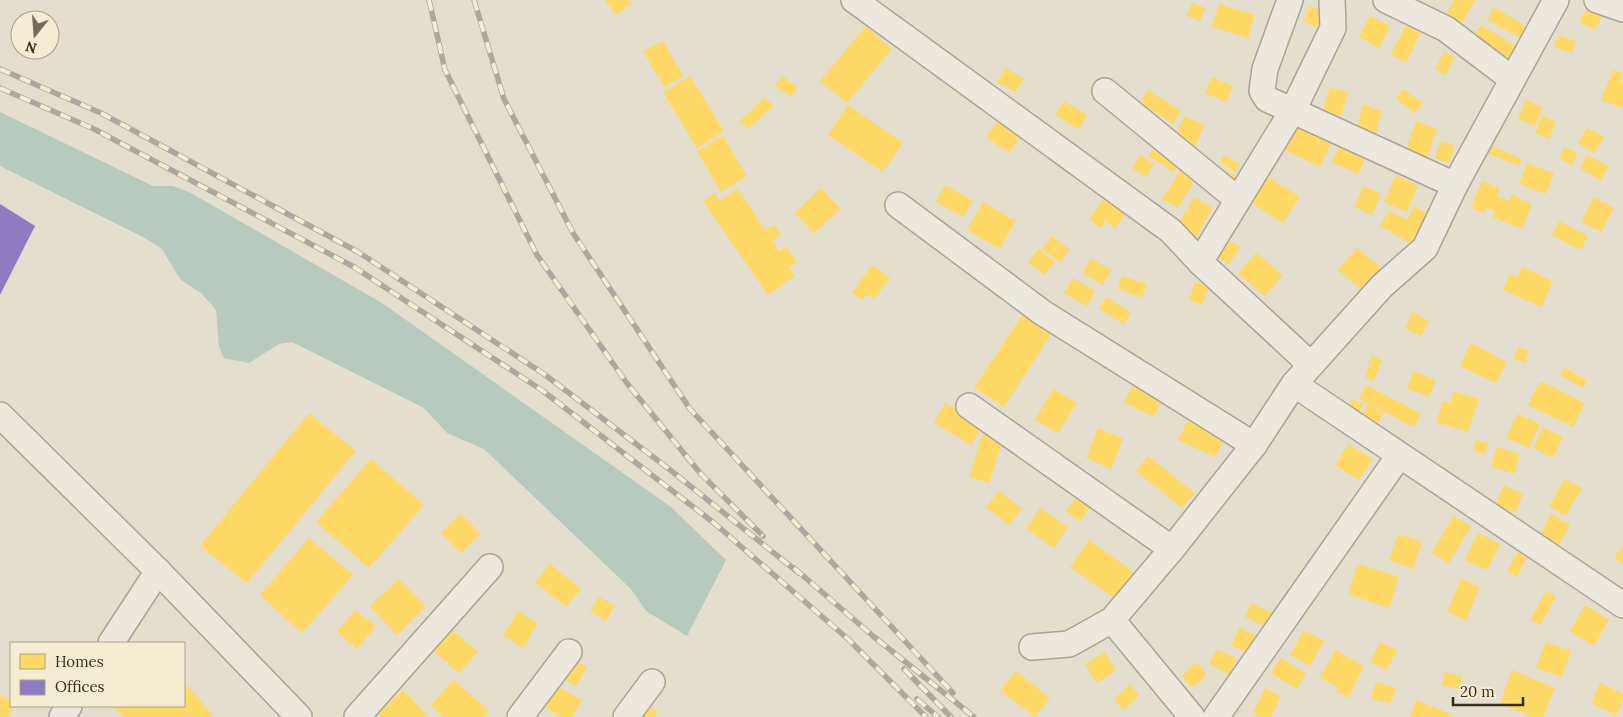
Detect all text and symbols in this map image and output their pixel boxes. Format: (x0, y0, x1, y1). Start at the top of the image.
north arrow (10, 10, 60, 60)
text: N (23, 37, 39, 58)
legend (10, 642, 185, 707)
text: Homes (55, 652, 104, 671)
scale bar (1453, 674, 1523, 706)
text: Offices (55, 677, 105, 696)
text: 20 m (1460, 682, 1495, 701)

